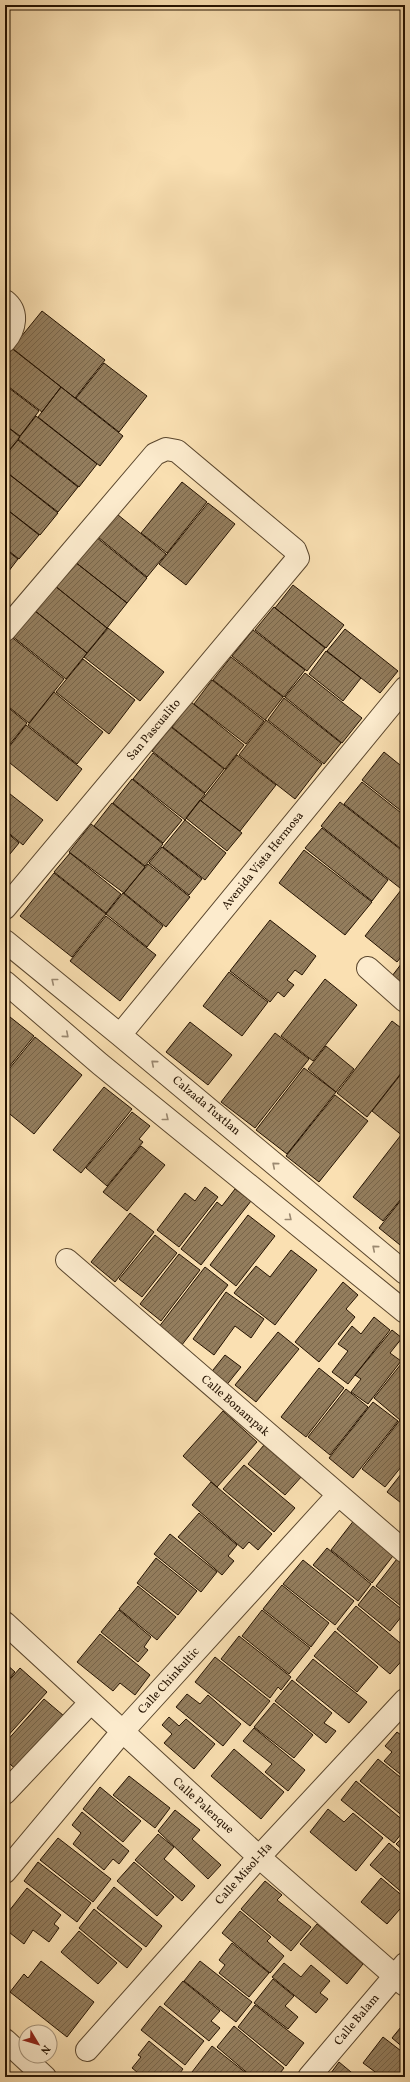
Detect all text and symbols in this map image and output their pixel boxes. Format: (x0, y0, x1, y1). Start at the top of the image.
street label: San Pascualito (123, 696, 185, 764)
street label: Avenida Vista Hermosa (218, 809, 308, 913)
one-way arrow (51, 978, 58, 985)
one-way arrow (62, 1030, 69, 1037)
one-way arrow (152, 1061, 159, 1068)
street label: Calzada Tuxtlan (168, 1073, 244, 1139)
one-way arrow (162, 1113, 169, 1120)
one-way arrow (273, 1162, 280, 1169)
one-way arrow (284, 1213, 291, 1220)
one-way arrow (372, 1245, 380, 1252)
street label: Calle Bonampak (197, 1372, 273, 1441)
street label: Calle Chinkultic (135, 1644, 203, 1718)
street label: Calle Palenque (169, 1774, 237, 1838)
street label: Calle Misol-Ha (212, 1839, 276, 1909)
street label: Calle Balam (331, 1991, 384, 2049)
north arrow (18, 2024, 58, 2064)
text: N (36, 2041, 53, 2057)

